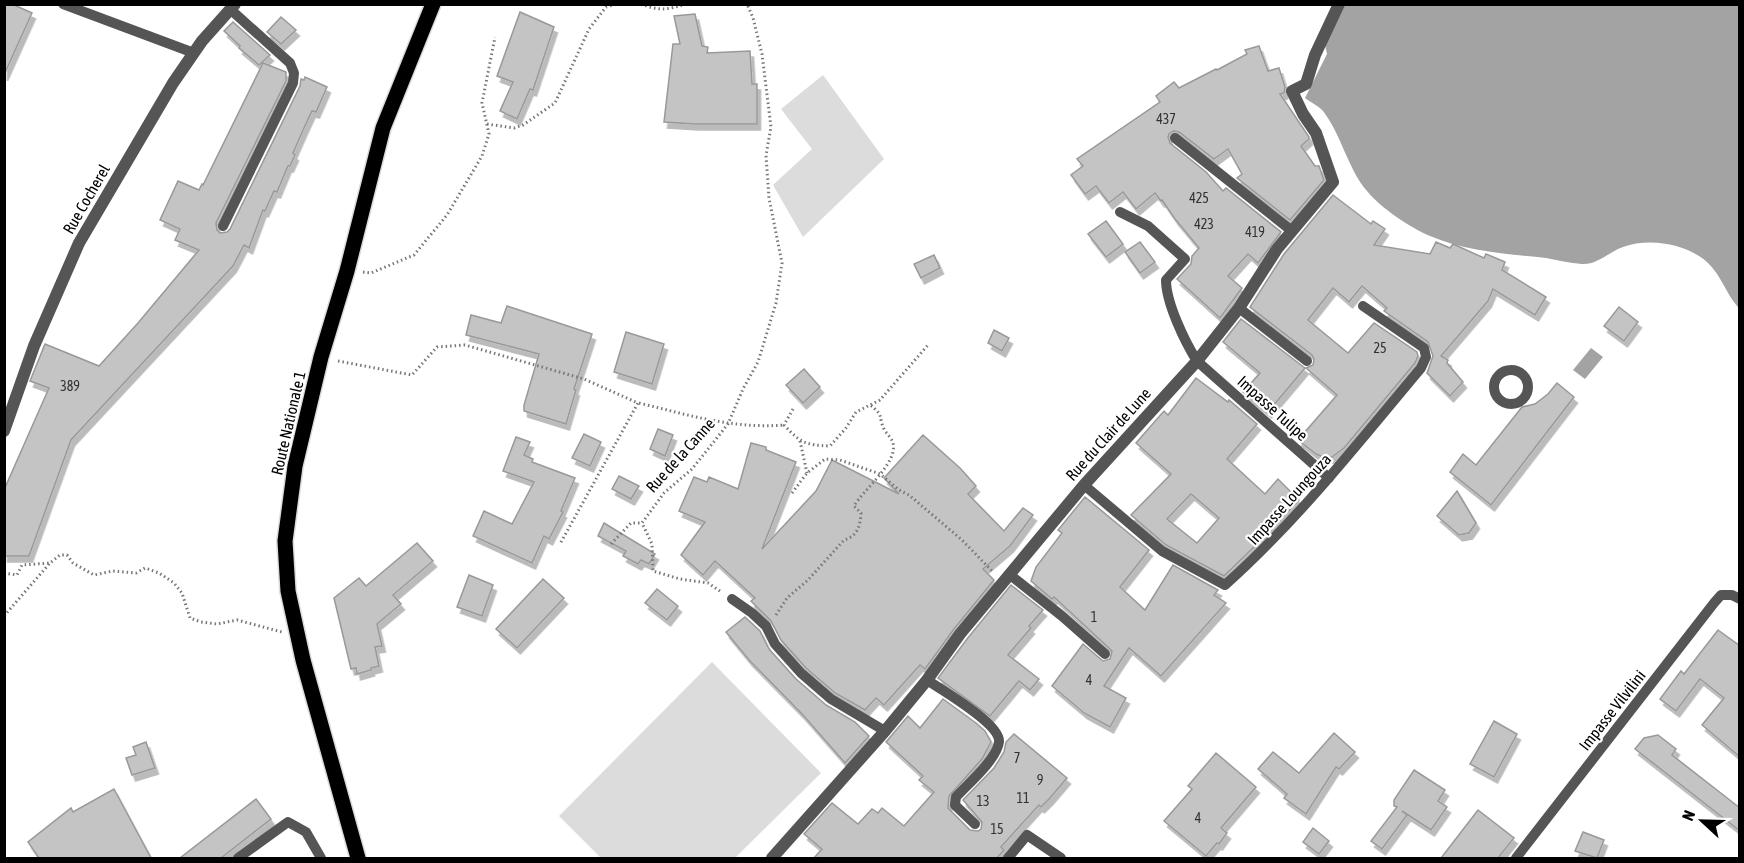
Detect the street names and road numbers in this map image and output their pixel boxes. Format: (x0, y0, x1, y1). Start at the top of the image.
street label: Rue Cocherel (59, 160, 113, 237)
street label: Route Nationale 1 (267, 369, 309, 477)
street label: Impasse Tulipe (1234, 372, 1312, 445)
street label: Rue du Clair de Lune (1062, 384, 1154, 484)
street label: Rue de la Canne (642, 414, 718, 496)
street label: Impasse Loungouza (1244, 450, 1335, 549)
street label: Impasse Vilvilini (1575, 666, 1650, 754)

